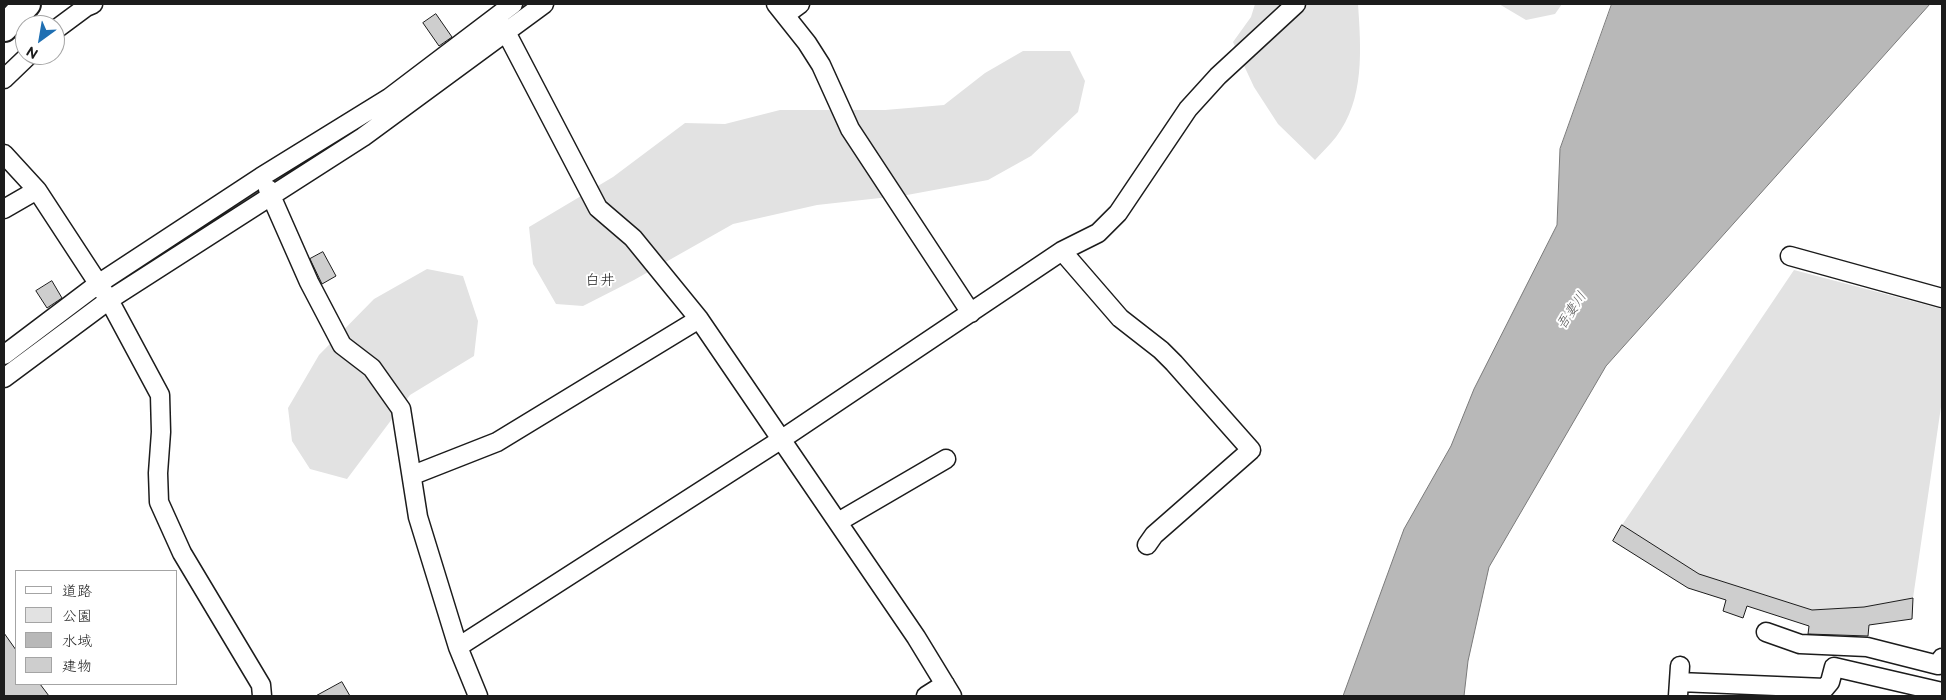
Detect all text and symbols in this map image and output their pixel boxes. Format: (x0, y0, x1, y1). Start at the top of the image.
north arrow (15, 15, 65, 65)
text: N (23, 42, 41, 62)
district label: 白井 (585, 272, 615, 290)
water label: 吾妻川 (1553, 289, 1591, 333)
legend (15, 570, 178, 685)
text: 道路 (62, 582, 92, 601)
text: 公園 (62, 607, 92, 626)
text: 水域 (62, 632, 92, 651)
text: 建物 (62, 657, 92, 676)

